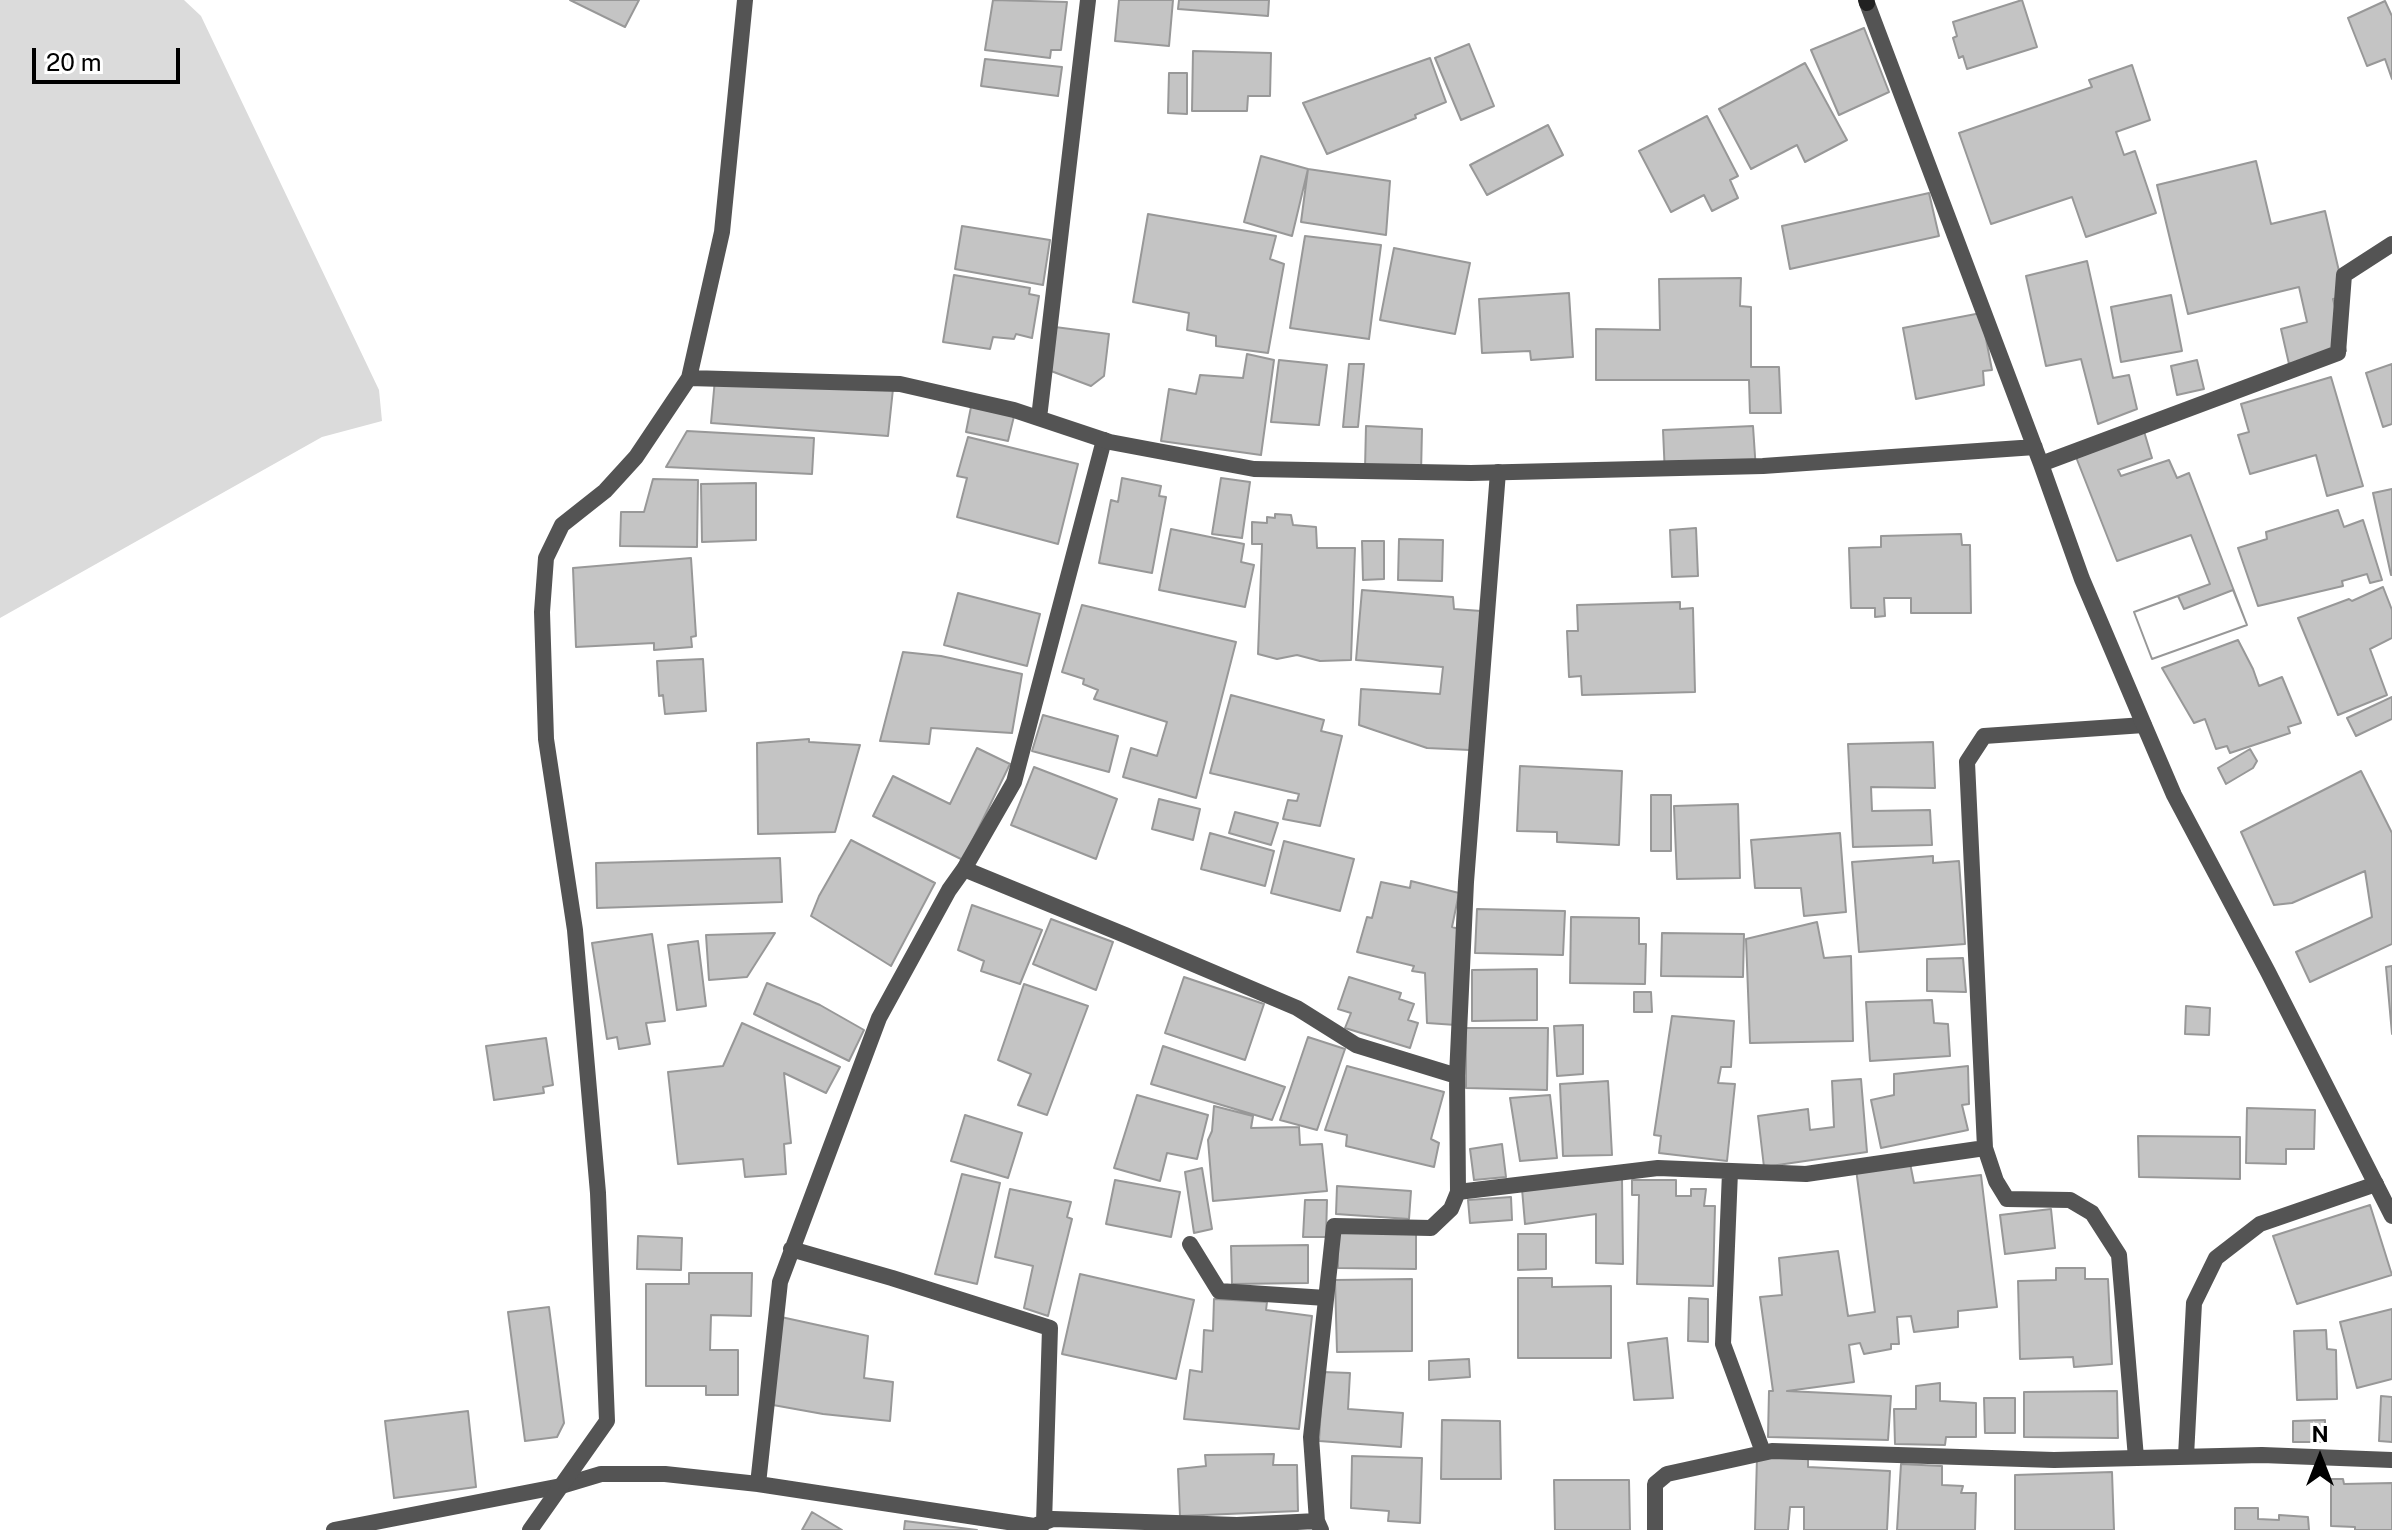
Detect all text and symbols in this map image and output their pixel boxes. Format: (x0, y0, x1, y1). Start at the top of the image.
scale bar (36, 32, 184, 82)
text: 20 m (46, 48, 102, 76)
north arrow (2280, 1418, 2360, 1498)
text: N (2311, 1421, 2329, 1447)

